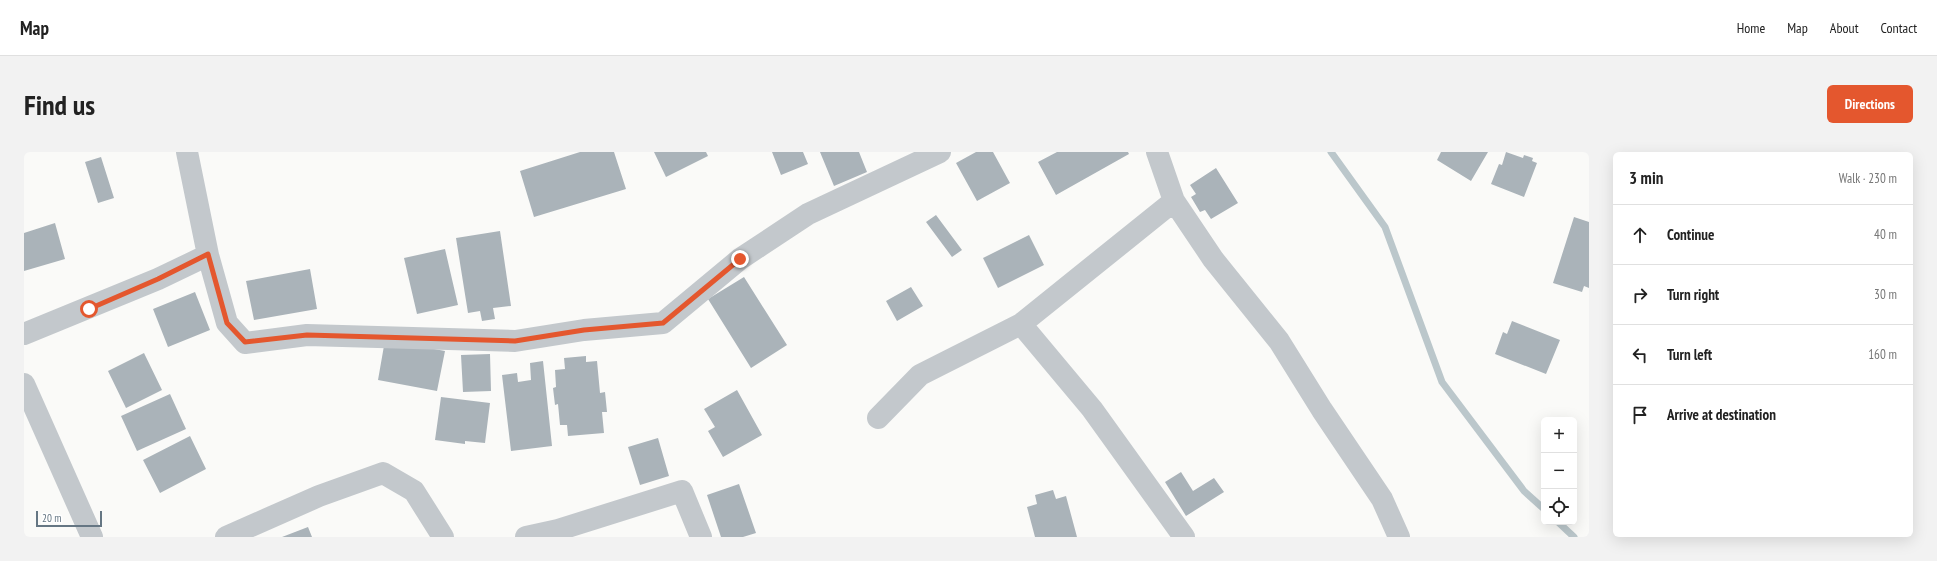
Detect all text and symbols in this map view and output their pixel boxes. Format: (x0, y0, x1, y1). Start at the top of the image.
text: Map (20, 16, 49, 40)
text: Home (1737, 19, 1765, 37)
text: Map (1787, 19, 1808, 37)
text: About (1830, 19, 1859, 37)
text: Contact (1881, 19, 1917, 37)
button: Directions (1827, 85, 1913, 123)
text: Find us (24, 86, 95, 123)
text: 3 min (1629, 167, 1663, 189)
text: Walk · 230 m (1839, 170, 1897, 187)
icon: ahead (1629, 224, 1651, 246)
text: Continue (1667, 225, 1714, 244)
text: 40 m (1874, 226, 1897, 243)
route end (731, 250, 749, 268)
icon: right (1629, 284, 1651, 306)
text: Turn right (1667, 285, 1719, 304)
text: 30 m (1874, 286, 1897, 303)
route start (80, 300, 98, 318)
icon: left (1629, 344, 1651, 366)
text: Turn left (1667, 345, 1712, 364)
text: 160 m (1868, 346, 1897, 363)
icon: arrive (1629, 404, 1651, 426)
text: Arrive at destination (1667, 405, 1776, 424)
map controls (1541, 417, 1577, 525)
button: + (1541, 417, 1577, 453)
button: − (1541, 453, 1577, 489)
button: locate (1541, 489, 1577, 525)
scale bar (36, 509, 102, 528)
text: 20 m (42, 511, 61, 525)

